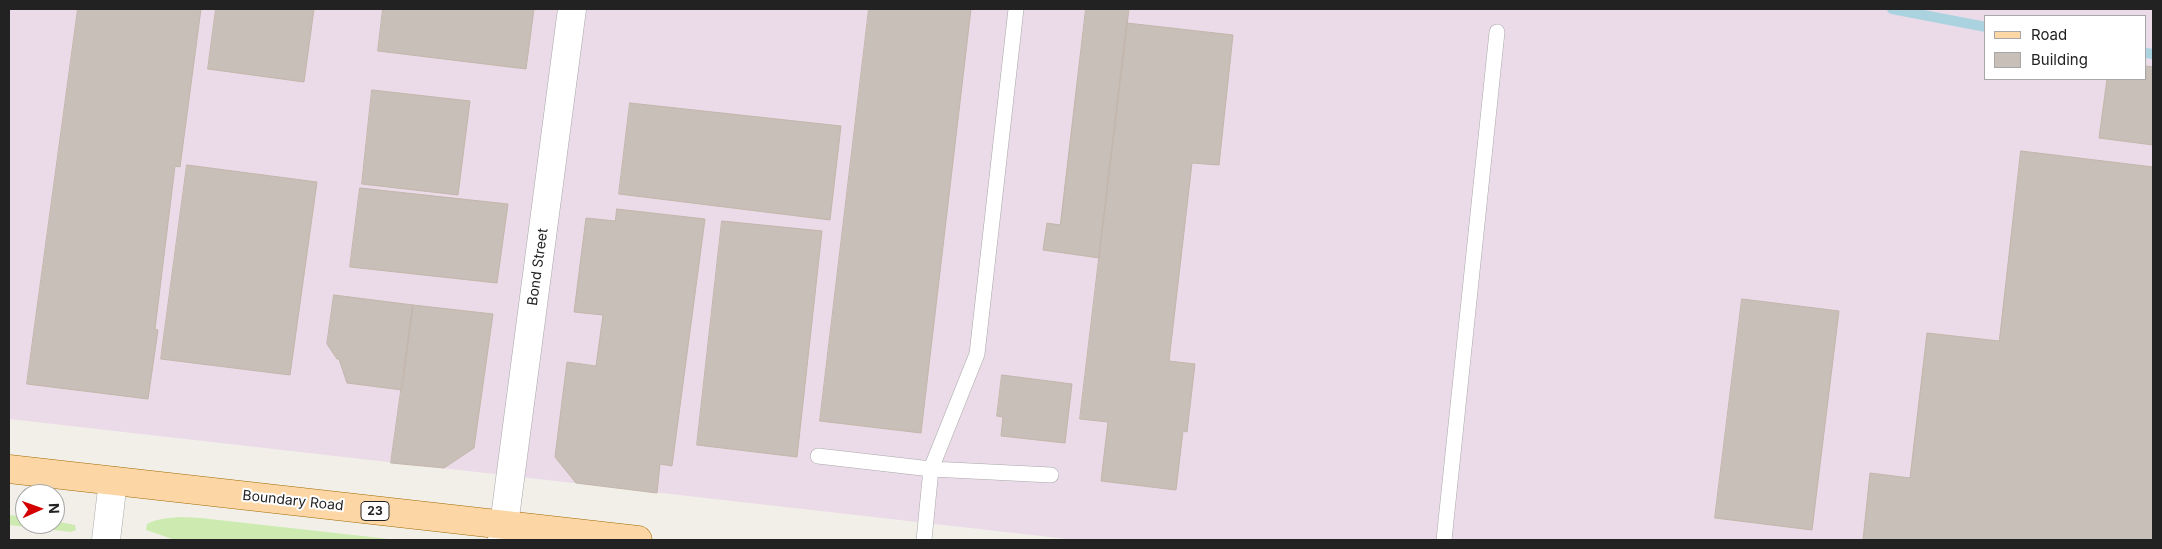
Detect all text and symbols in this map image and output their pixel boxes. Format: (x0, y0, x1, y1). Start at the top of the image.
legend (1984, 15, 2147, 80)
text: Road (2031, 25, 2067, 44)
text: Building (2031, 50, 2088, 69)
street label: Bond Street (524, 227, 552, 307)
north arrow (15, 484, 65, 534)
street label: Boundary Road (242, 487, 344, 515)
road number: 23 (361, 502, 389, 520)
text: N (46, 503, 63, 514)

